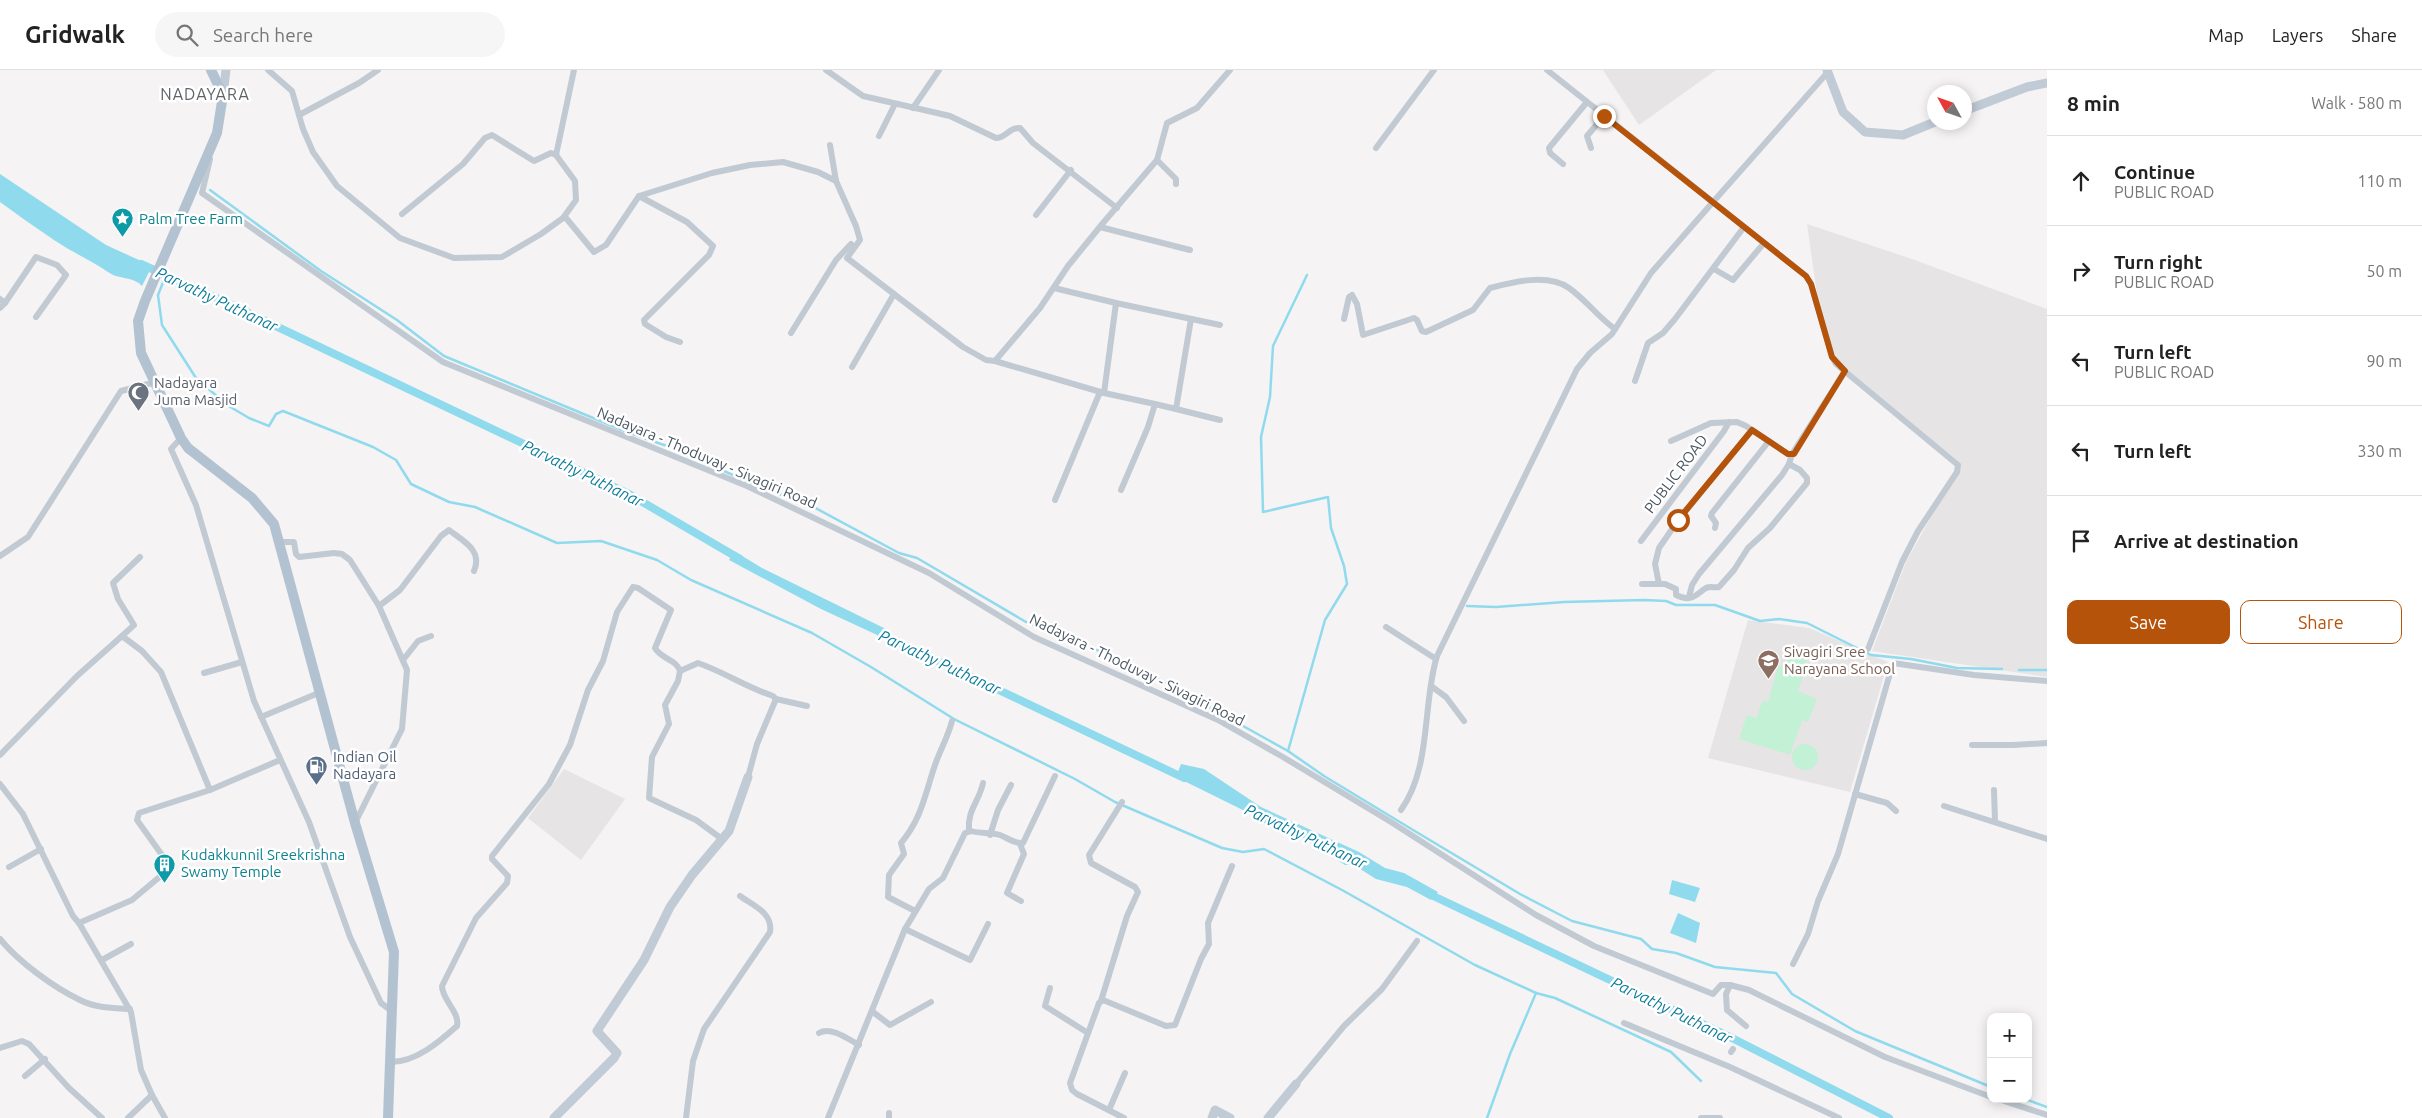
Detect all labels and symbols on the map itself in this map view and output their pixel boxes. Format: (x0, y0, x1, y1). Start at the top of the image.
district label: NADAYARA (160, 85, 250, 103)
north arrow (1927, 85, 1972, 130)
route end (1593, 105, 1616, 128)
place icon: Palm Tree Farm (111, 207, 135, 238)
place label: Palm Tree Farm (139, 210, 243, 227)
water label: Parvathy Puthanar (153, 263, 281, 335)
place label: Nadayara Juma Masjid (154, 374, 237, 408)
mosque icon: Nadayara Juma Masjid (126, 380, 150, 411)
street label: Nadayara - Thoduvay - Sivagiri Road (595, 403, 820, 512)
street label: PUBLIC ROAD (1641, 431, 1711, 516)
water label: Parvathy Puthanar (520, 436, 647, 510)
route start (1667, 509, 1690, 532)
street label: Nadayara - Thoduvay - Sivagiri Road (1027, 610, 1247, 729)
water label: Parvathy Puthanar (876, 626, 1004, 698)
place label: Sivagiri Sree Narayana School (1784, 643, 1895, 677)
school or university icon: Sivagiri Sree Narayana School (1756, 649, 1780, 680)
place label: Indian Oil Nadayara (333, 748, 397, 782)
fuel station icon: Indian Oil Nadayara (305, 754, 329, 785)
water label: Parvathy Puthanar (1242, 800, 1370, 872)
place label: Kudakkunnil Sreekrishna Swamy Temple (181, 846, 345, 880)
building icon: Kudakkunnil Sreekrishna Swamy Temple (153, 852, 177, 883)
water label: Parvathy Puthanar (1609, 973, 1736, 1047)

